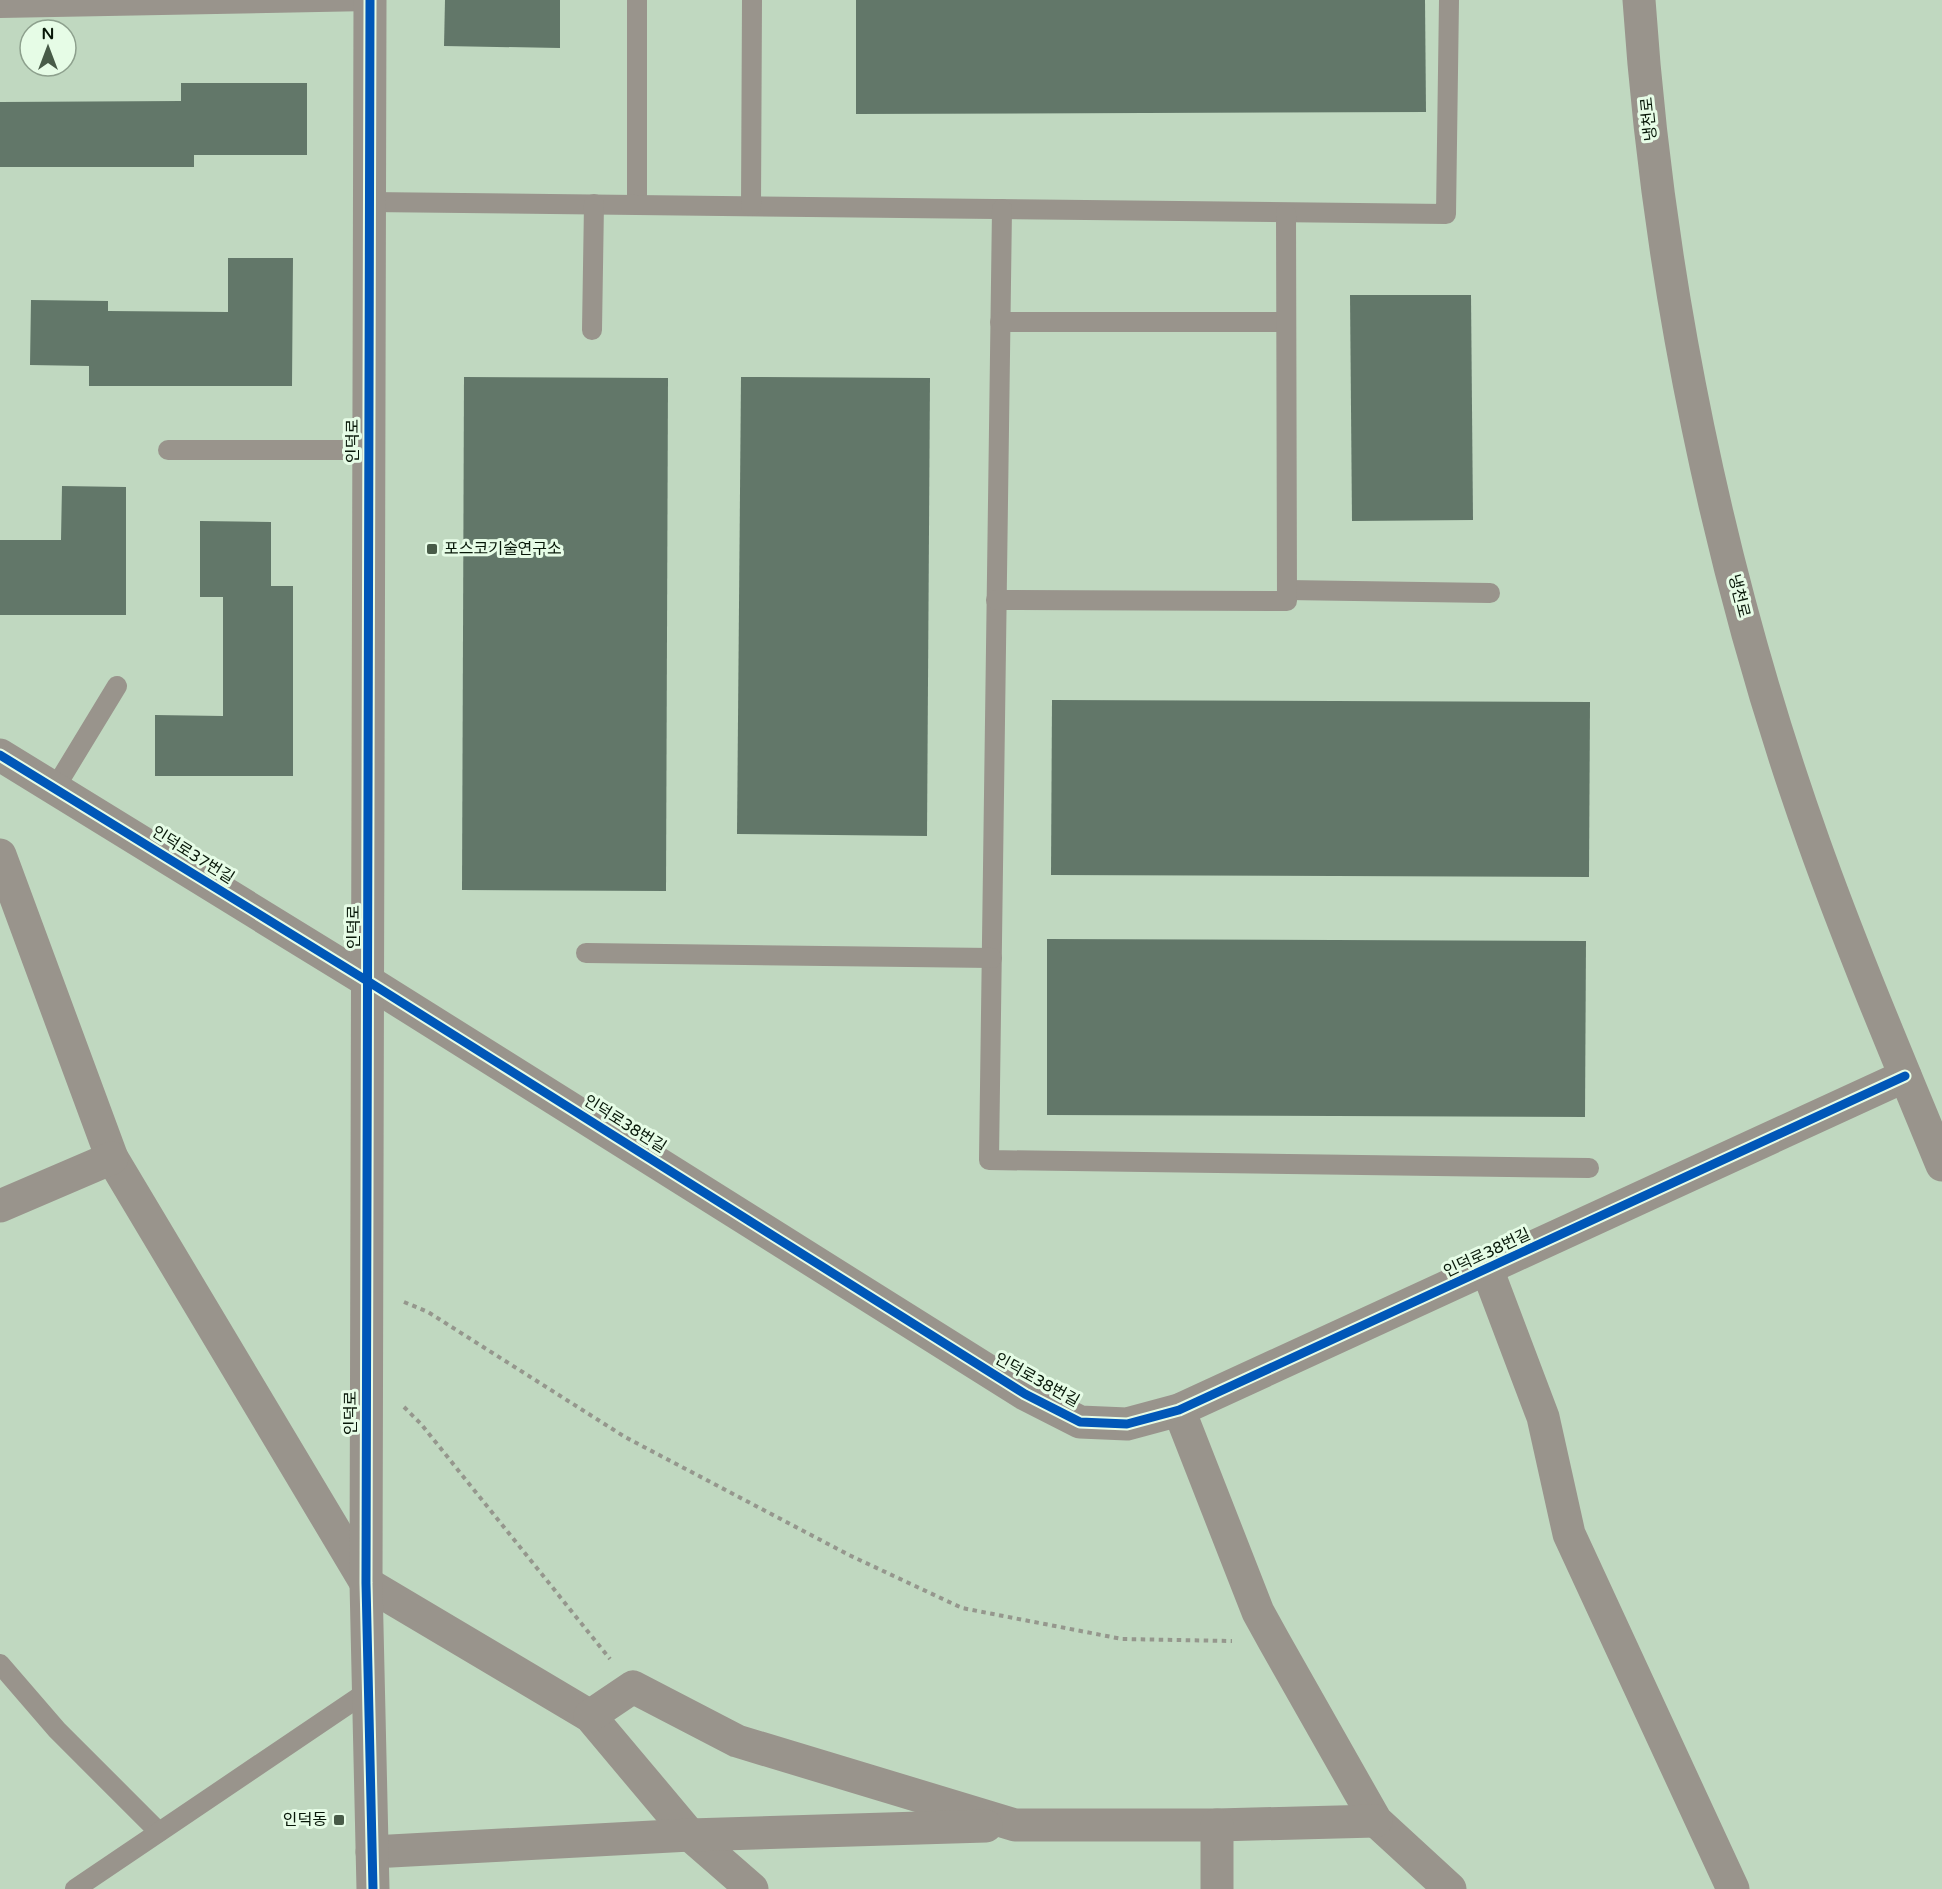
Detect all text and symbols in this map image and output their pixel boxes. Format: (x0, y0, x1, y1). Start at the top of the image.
north arrow (18, 18, 78, 78)
text: N (42, 24, 54, 44)
street label: 냉천로 (1637, 96, 1661, 142)
street label: 인덕로 (343, 419, 363, 463)
place label: 포스코기술연구소 (444, 539, 562, 559)
marker: 포스코기술연구소 (425, 542, 439, 556)
street label: 냉천로 (1724, 572, 1754, 620)
street label: 인덕로37번길 (148, 822, 238, 888)
street label: 인덕로 (344, 905, 364, 949)
street label: 인덕로38번길 (580, 1091, 670, 1157)
street label: 인덕로38번길 (1440, 1224, 1534, 1282)
street label: 인덕로38번길 (991, 1349, 1083, 1411)
street label: 인덕로 (341, 1391, 361, 1435)
place label: 인덕동 (283, 1810, 327, 1830)
marker: 인덕동 (332, 1813, 346, 1827)

